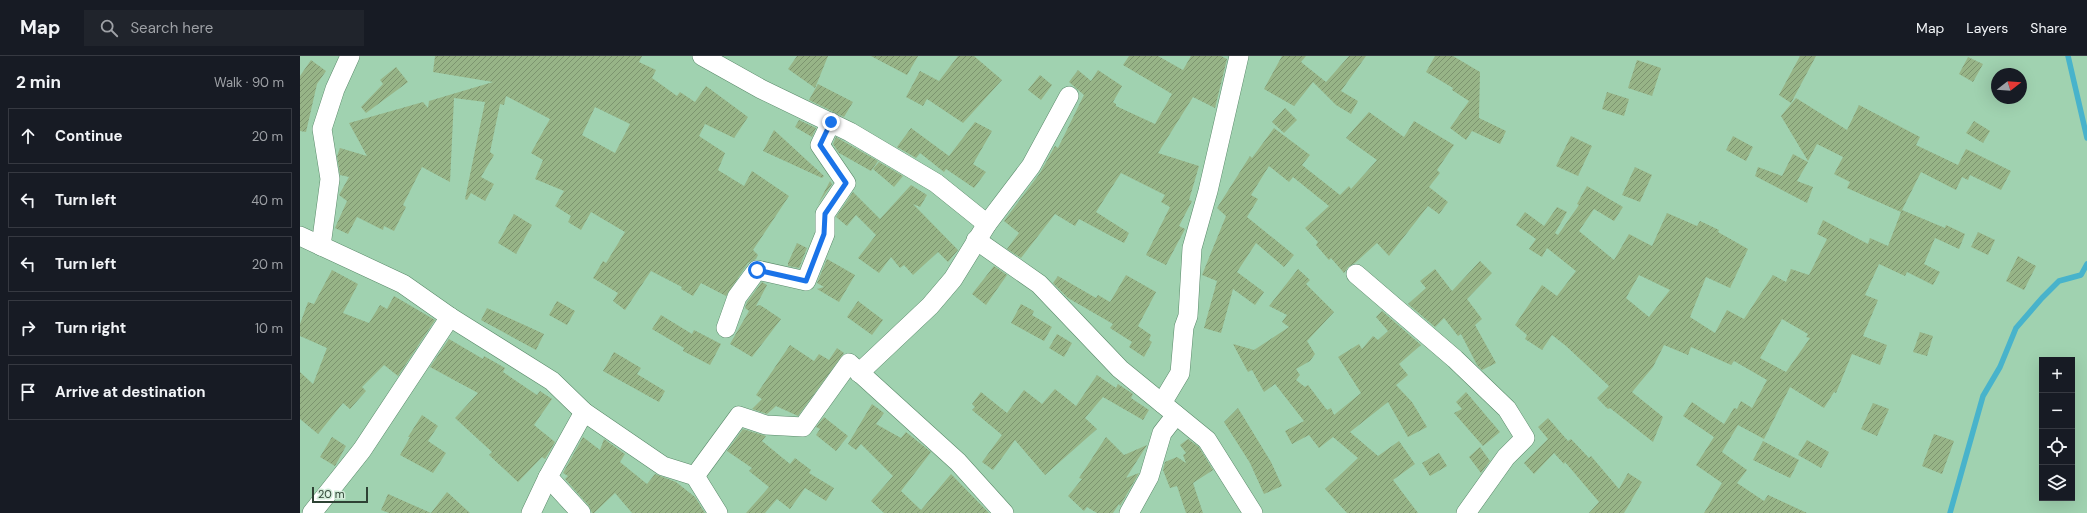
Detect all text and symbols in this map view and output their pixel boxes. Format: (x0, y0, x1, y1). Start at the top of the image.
search box (84, 10, 364, 46)
text: Map (20, 15, 60, 40)
icon: search (98, 17, 120, 39)
text: Search here (130, 18, 213, 38)
text: Map (1916, 19, 1944, 37)
text: Layers (1966, 19, 2008, 37)
text: Share (2030, 19, 2067, 37)
north arrow (1991, 68, 2027, 104)
text: 2 min (16, 71, 61, 93)
text: Walk · 90 m (214, 74, 284, 91)
route end (822, 113, 840, 131)
icon: ahead (17, 125, 39, 147)
text: Continue (55, 126, 123, 146)
text: 20 m (252, 128, 283, 145)
icon: left (17, 189, 39, 211)
text: Turn left (55, 190, 116, 210)
text: 40 m (251, 192, 283, 209)
icon: left (17, 253, 39, 275)
text: Turn left (55, 254, 116, 274)
text: 20 m (252, 256, 283, 273)
route start (748, 261, 766, 279)
icon: right (17, 317, 39, 339)
text: Turn right (55, 318, 126, 338)
text: 10 m (255, 320, 283, 337)
map controls (2039, 357, 2075, 501)
button: + (2039, 357, 2075, 393)
icon: arrive (17, 381, 39, 403)
text: Arrive at destination (55, 382, 206, 402)
button: − (2039, 393, 2075, 429)
button: locate (2039, 429, 2075, 465)
button: layers (2039, 465, 2075, 501)
scale bar (312, 485, 368, 504)
text: 20 m (318, 487, 344, 501)

